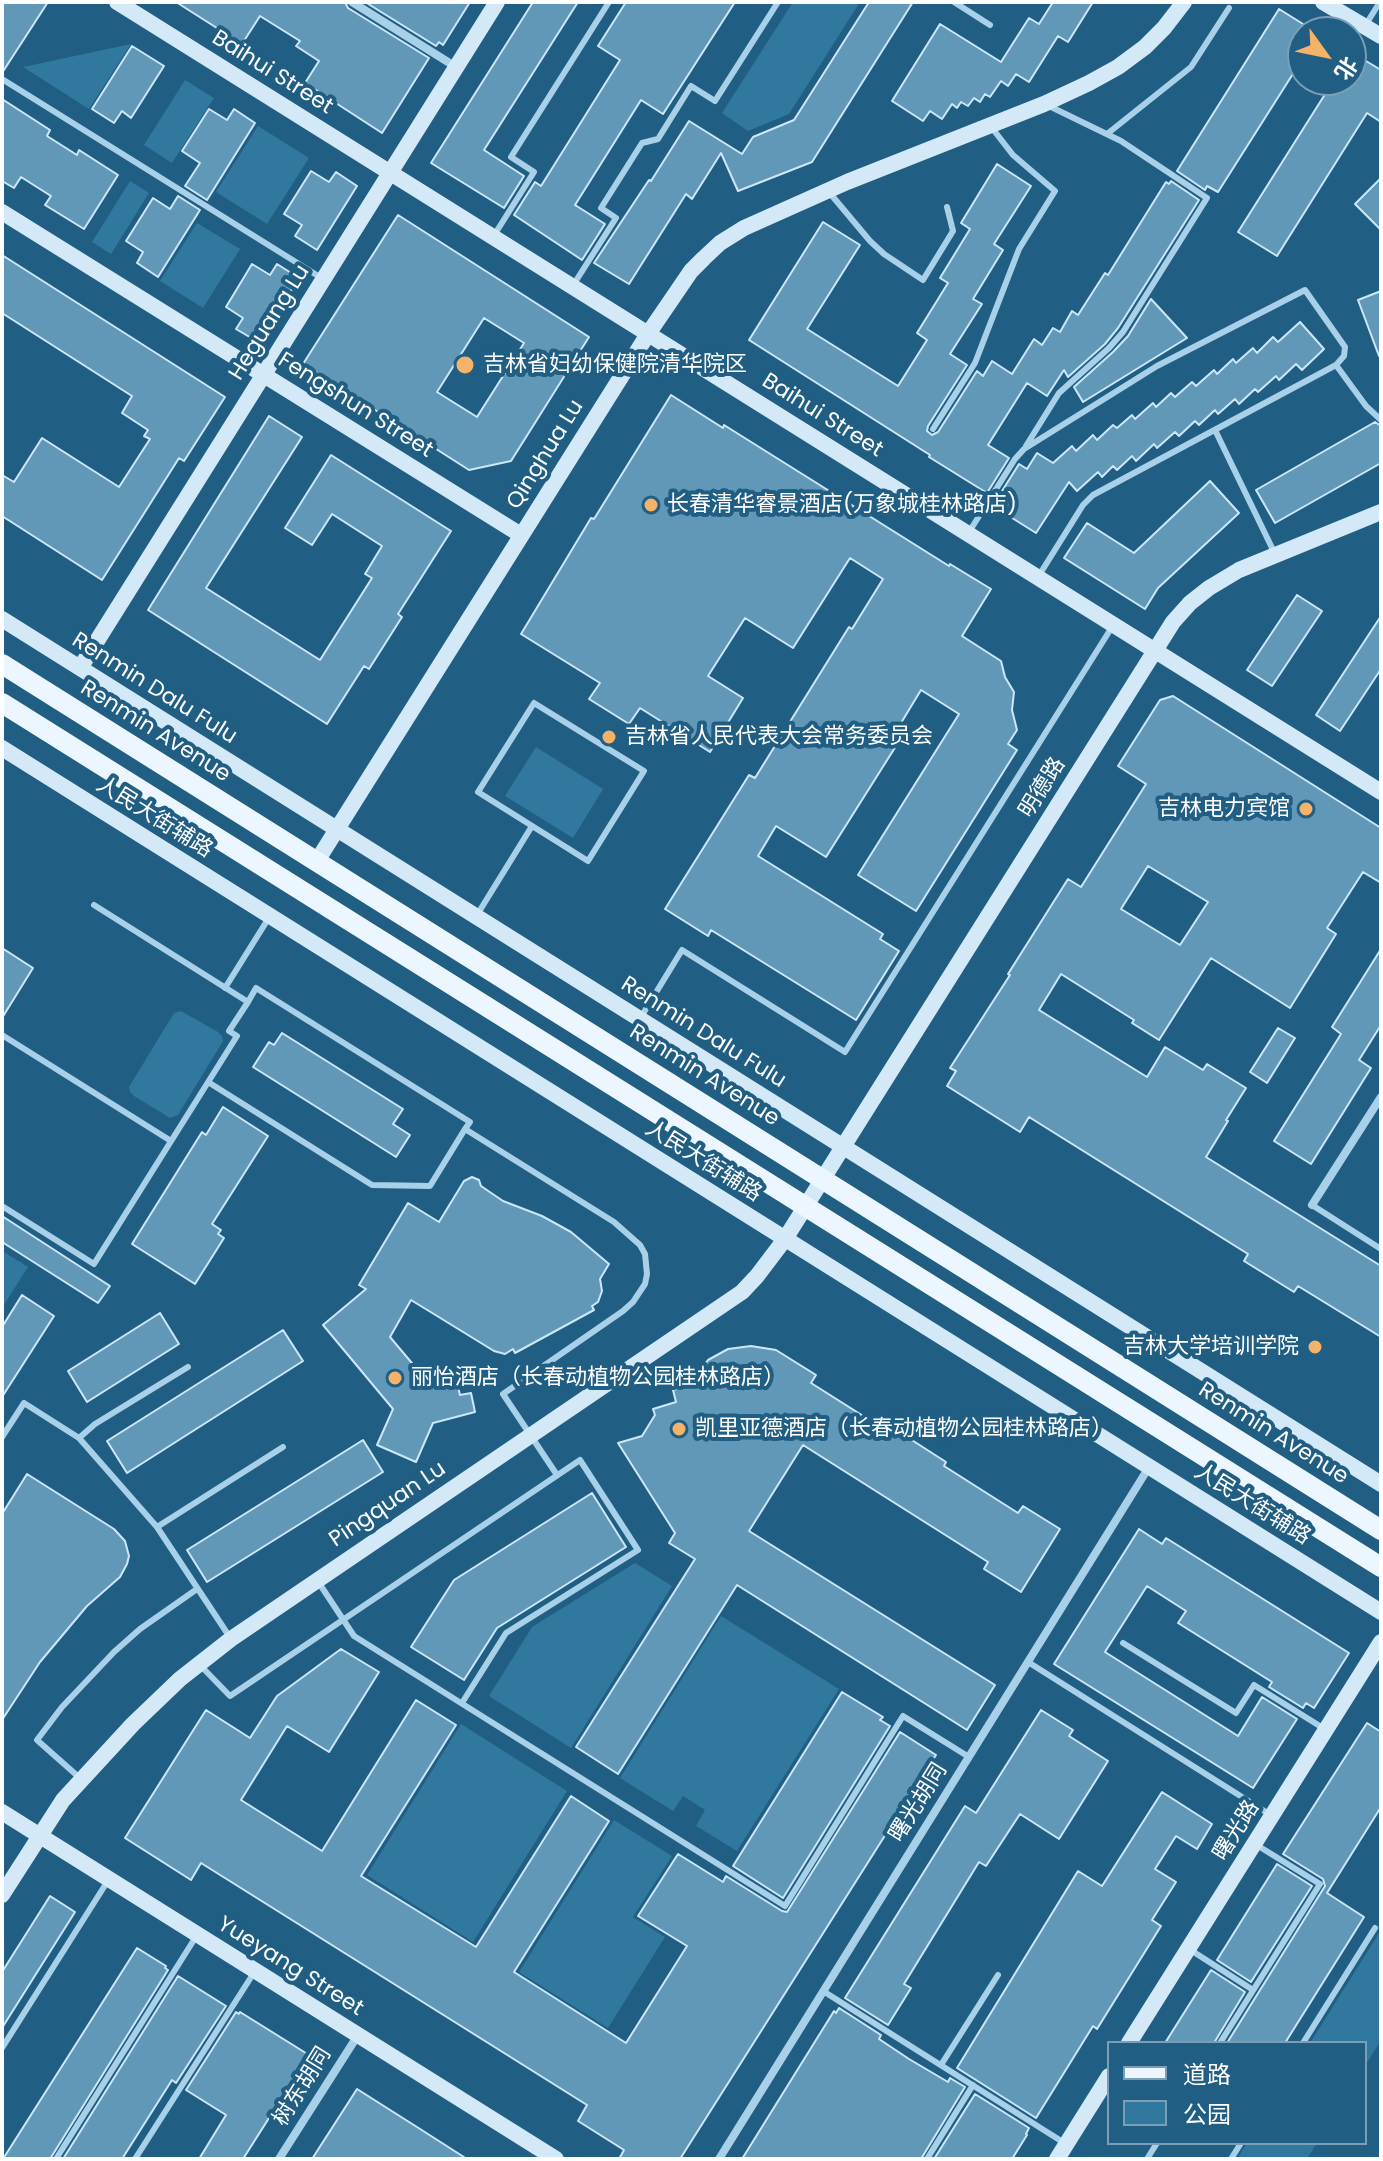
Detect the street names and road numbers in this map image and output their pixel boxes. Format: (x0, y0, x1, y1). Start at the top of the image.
street label: Baihui Street (207, 25, 337, 121)
street label: Heguang Lu (224, 260, 316, 386)
street label: Fengshun Street (273, 348, 437, 464)
street label: Baihui Street (757, 368, 887, 464)
street label: Qinghua Lu (502, 395, 590, 515)
street label: Renmin Dalu Fulu (67, 628, 241, 750)
street label: Renmin Avenue (75, 675, 235, 789)
street label: 明德路 (1014, 753, 1072, 823)
street label: 人民大街辅路 (91, 772, 217, 864)
street label: Renmin Dalu Fulu (616, 972, 790, 1094)
street label: Renmin Avenue (624, 1019, 784, 1133)
street label: 人民大街辅路 (640, 1116, 766, 1208)
street label: Renmin Avenue (1193, 1377, 1353, 1491)
street label: Pingquan Lu (325, 1456, 451, 1554)
street label: 人民大街辅路 (1189, 1459, 1315, 1551)
street label: 曙光胡同 (884, 1759, 954, 1847)
street label: 曙光路 (1208, 1796, 1266, 1866)
street label: Yueyang Street (212, 1912, 368, 2022)
street label: 树东胡同 (268, 2043, 338, 2131)

